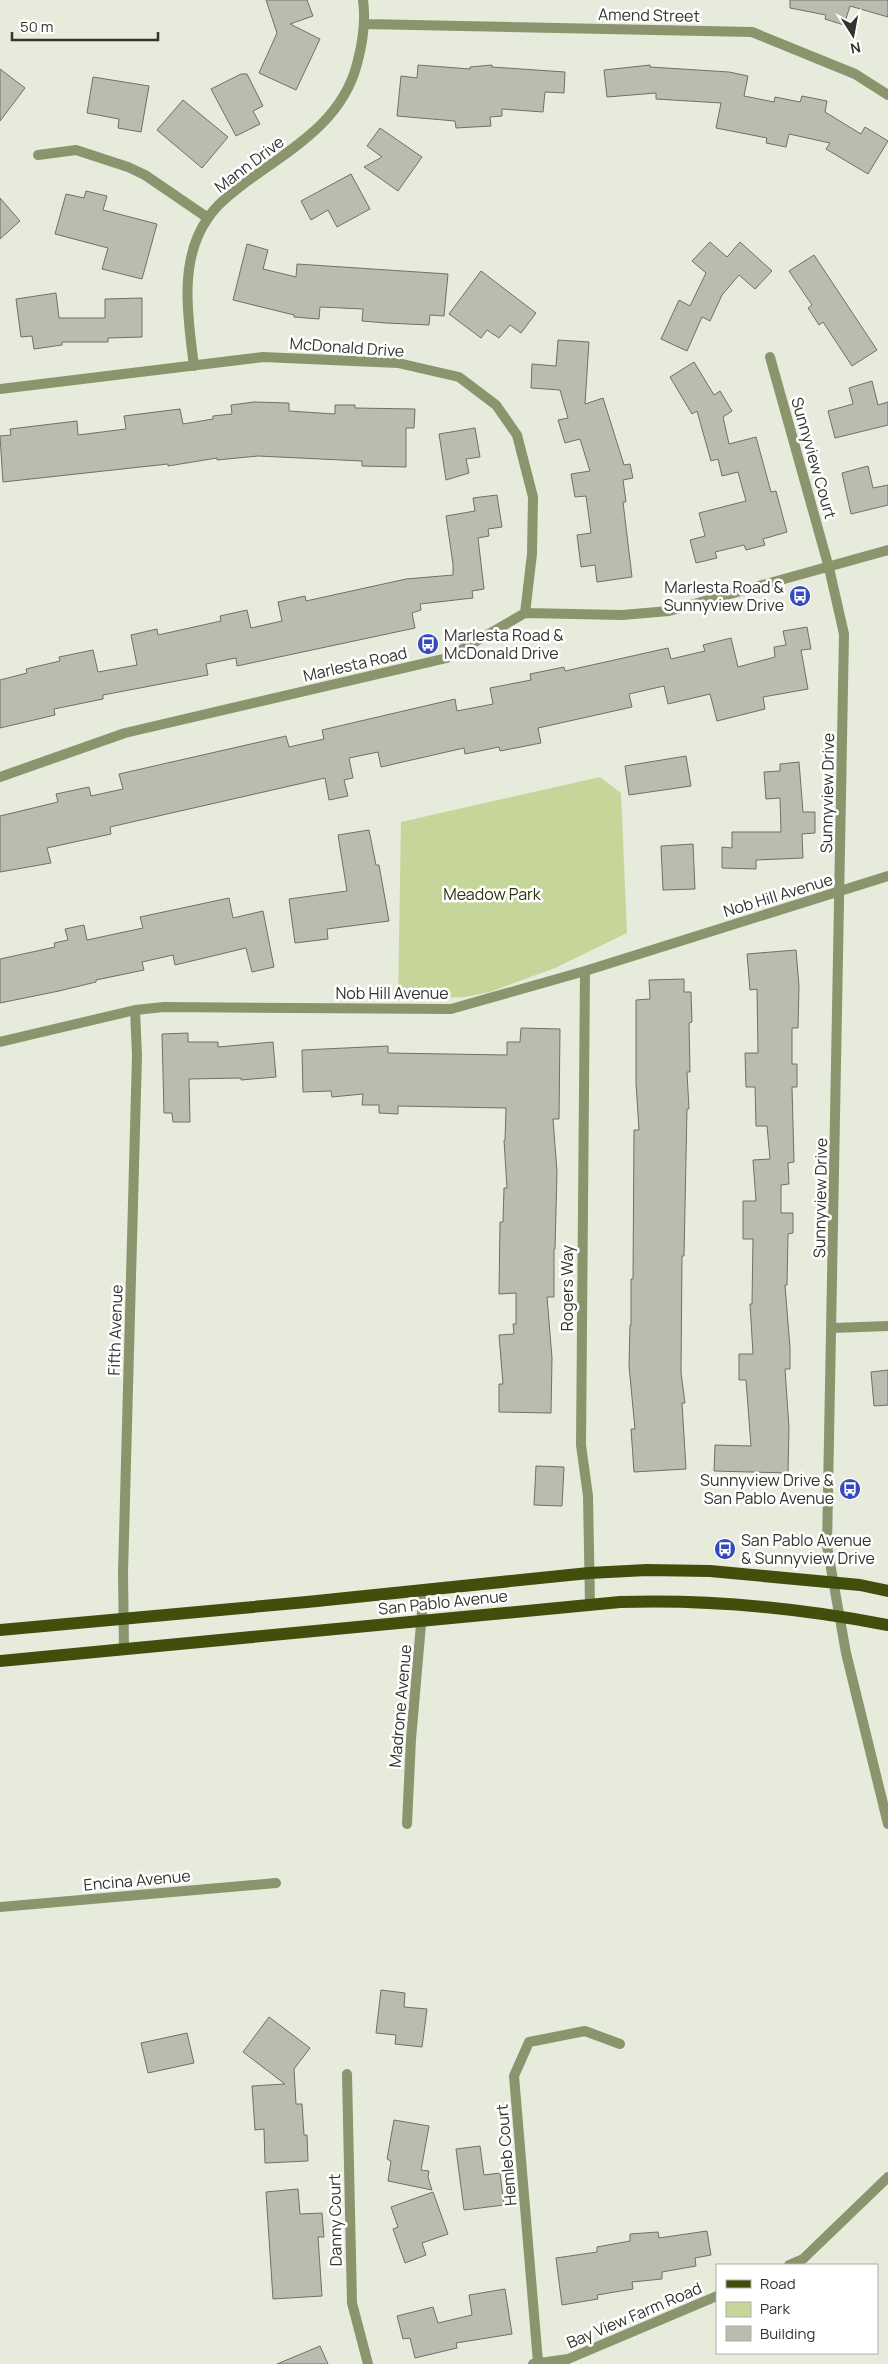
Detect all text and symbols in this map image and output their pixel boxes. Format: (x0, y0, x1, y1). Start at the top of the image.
street label: Amend Street (598, 3, 700, 27)
scale bar (12, 10, 159, 42)
north arrow (828, 10, 878, 60)
text: 50 m (20, 16, 54, 37)
text: N (849, 38, 862, 59)
street label: Mann Drive (210, 131, 288, 197)
street label: McDonald Drive (289, 332, 405, 362)
street label: Sunnyview Court (786, 395, 842, 521)
place label: Marlesta Road & Sunnyview Drive (664, 576, 785, 616)
bus stop icon: Marlesta Road & Sunnyview Drive (788, 584, 812, 608)
place label: Marlesta Road & McDonald Drive (444, 624, 564, 664)
bus stop icon: Marlesta Road & McDonald Drive (416, 632, 440, 656)
street label: Marlesta Road (301, 641, 409, 687)
street label: Sunnyview Drive (815, 733, 839, 853)
street label: Nob Hill Avenue (721, 868, 835, 922)
park label: Meadow Park (443, 883, 542, 905)
street label: Nob Hill Avenue (335, 982, 449, 1004)
street label: Sunnyview Drive (808, 1138, 832, 1258)
street label: Rogers Way (556, 1244, 578, 1331)
street label: Fifth Avenue (102, 1284, 128, 1376)
place label: Sunnyview Drive & San Pablo Avenue (700, 1469, 835, 1509)
bus stop icon: Sunnyview Drive & San Pablo Avenue (838, 1477, 862, 1501)
place label: San Pablo Avenue & Sunnyview Drive (741, 1529, 875, 1569)
bus stop icon: San Pablo Avenue & Sunnyview Drive (713, 1537, 737, 1561)
street label: San Pablo Avenue (377, 1584, 509, 1620)
street label: Madrone Avenue (384, 1643, 416, 1769)
street label: Encina Avenue (83, 1864, 191, 1896)
street label: Hemleb Court (491, 2103, 521, 2207)
street label: Danny Court (323, 2174, 347, 2266)
legend (716, 2264, 878, 2354)
text: Road (760, 2273, 796, 2294)
street label: Bay View Farm Road (563, 2277, 705, 2353)
text: Park (760, 2298, 790, 2319)
text: Building (760, 2323, 815, 2344)

